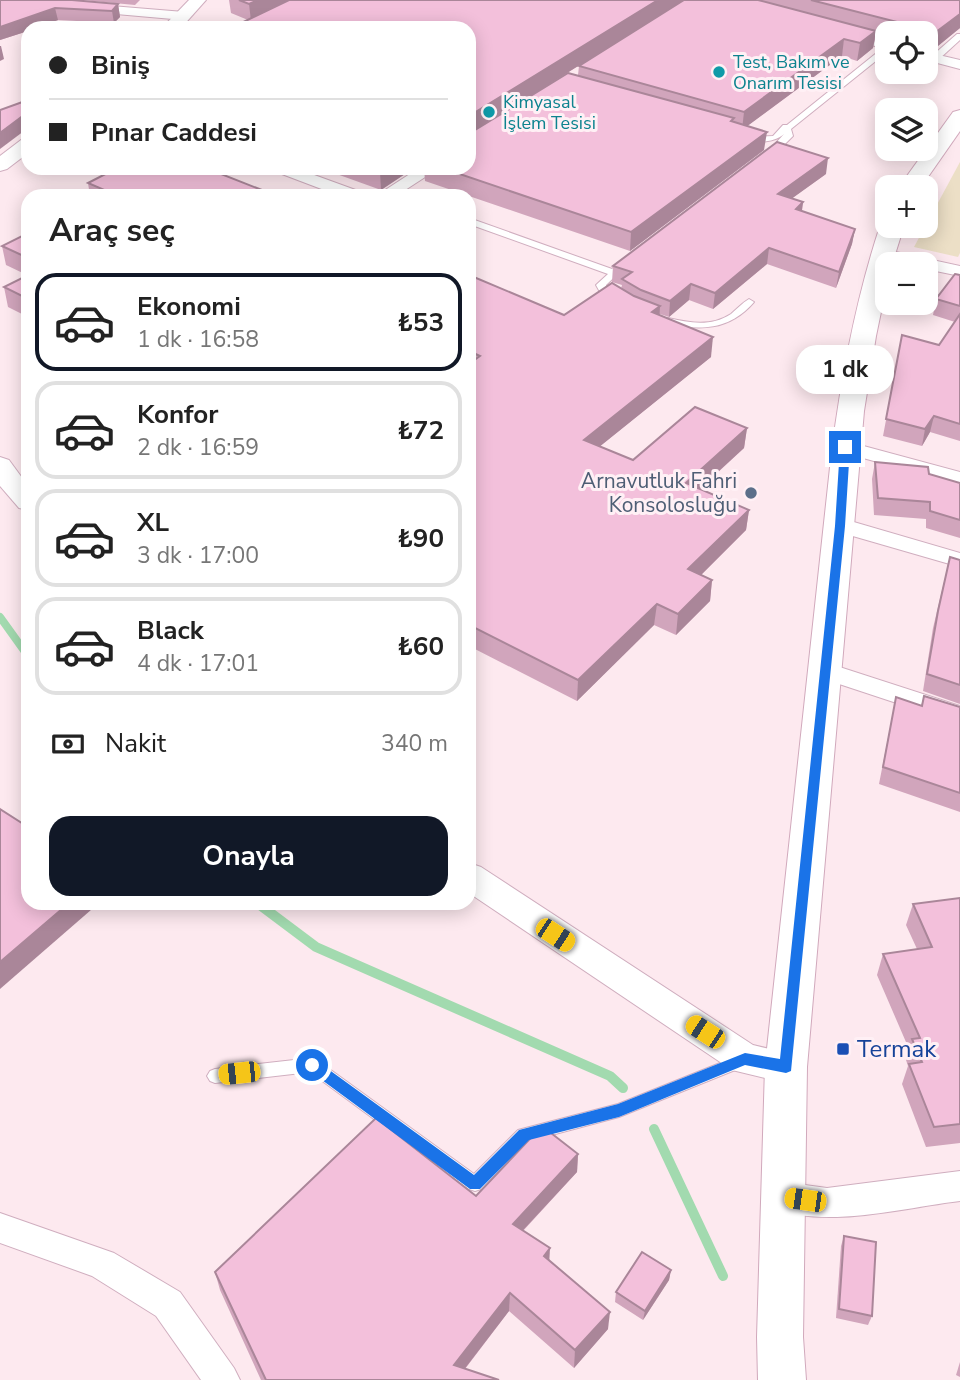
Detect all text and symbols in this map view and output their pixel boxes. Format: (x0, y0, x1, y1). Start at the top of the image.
map controls (875, 21, 938, 315)
button: locate (875, 21, 938, 84)
text: Biniş (91, 48, 150, 83)
place label: Test, Bakım ve Onarım Tesisi (733, 50, 850, 95)
marker: Test, Bakım ve Onarım Tesisi (711, 64, 727, 80)
place label: Kimyasal İşlem Tesisi (503, 90, 596, 135)
button: layers (875, 98, 938, 161)
marker: Kimyasal İşlem Tesisi (481, 104, 497, 120)
text: Pınar Caddesi (91, 115, 257, 150)
button: + (875, 175, 938, 238)
text: Araç seç (49, 209, 175, 252)
button: − (875, 252, 938, 315)
text: Ekonomi (137, 289, 241, 324)
icon: car (53, 291, 116, 354)
text: ₺53 (397, 305, 444, 340)
text: 1 dk · 16:58 (137, 324, 259, 355)
callout: 1 dk (796, 346, 894, 394)
text: 1 dk (822, 354, 868, 385)
text: Konfor (137, 397, 218, 432)
icon: car (53, 399, 116, 462)
text: ₺72 (397, 413, 444, 448)
route end (829, 431, 861, 463)
text: 2 dk · 16:59 (137, 432, 259, 463)
place label: Arnavutluk Fahri Konsolosluğu (581, 467, 737, 519)
marker: Arnavutluk Fahri Konsolosluğu (743, 485, 759, 501)
text: XL (137, 505, 169, 540)
icon: car (53, 507, 116, 570)
text: ₺90 (397, 521, 444, 556)
text: 3 dk · 17:00 (137, 540, 259, 571)
text: Black (137, 613, 204, 648)
icon: car (53, 615, 116, 678)
text: ₺60 (397, 629, 444, 664)
text: 4 dk · 17:01 (137, 648, 259, 679)
icon: cash (49, 725, 87, 763)
text: Nakit (105, 726, 166, 761)
text: 340 m (381, 728, 448, 759)
button: Onayla (49, 816, 448, 896)
car (532, 915, 579, 955)
car (682, 1012, 729, 1052)
place label: Termak (857, 1033, 937, 1065)
marker: Termak (835, 1041, 851, 1057)
route start (296, 1049, 328, 1081)
car (218, 1060, 261, 1086)
car (783, 1187, 828, 1213)

